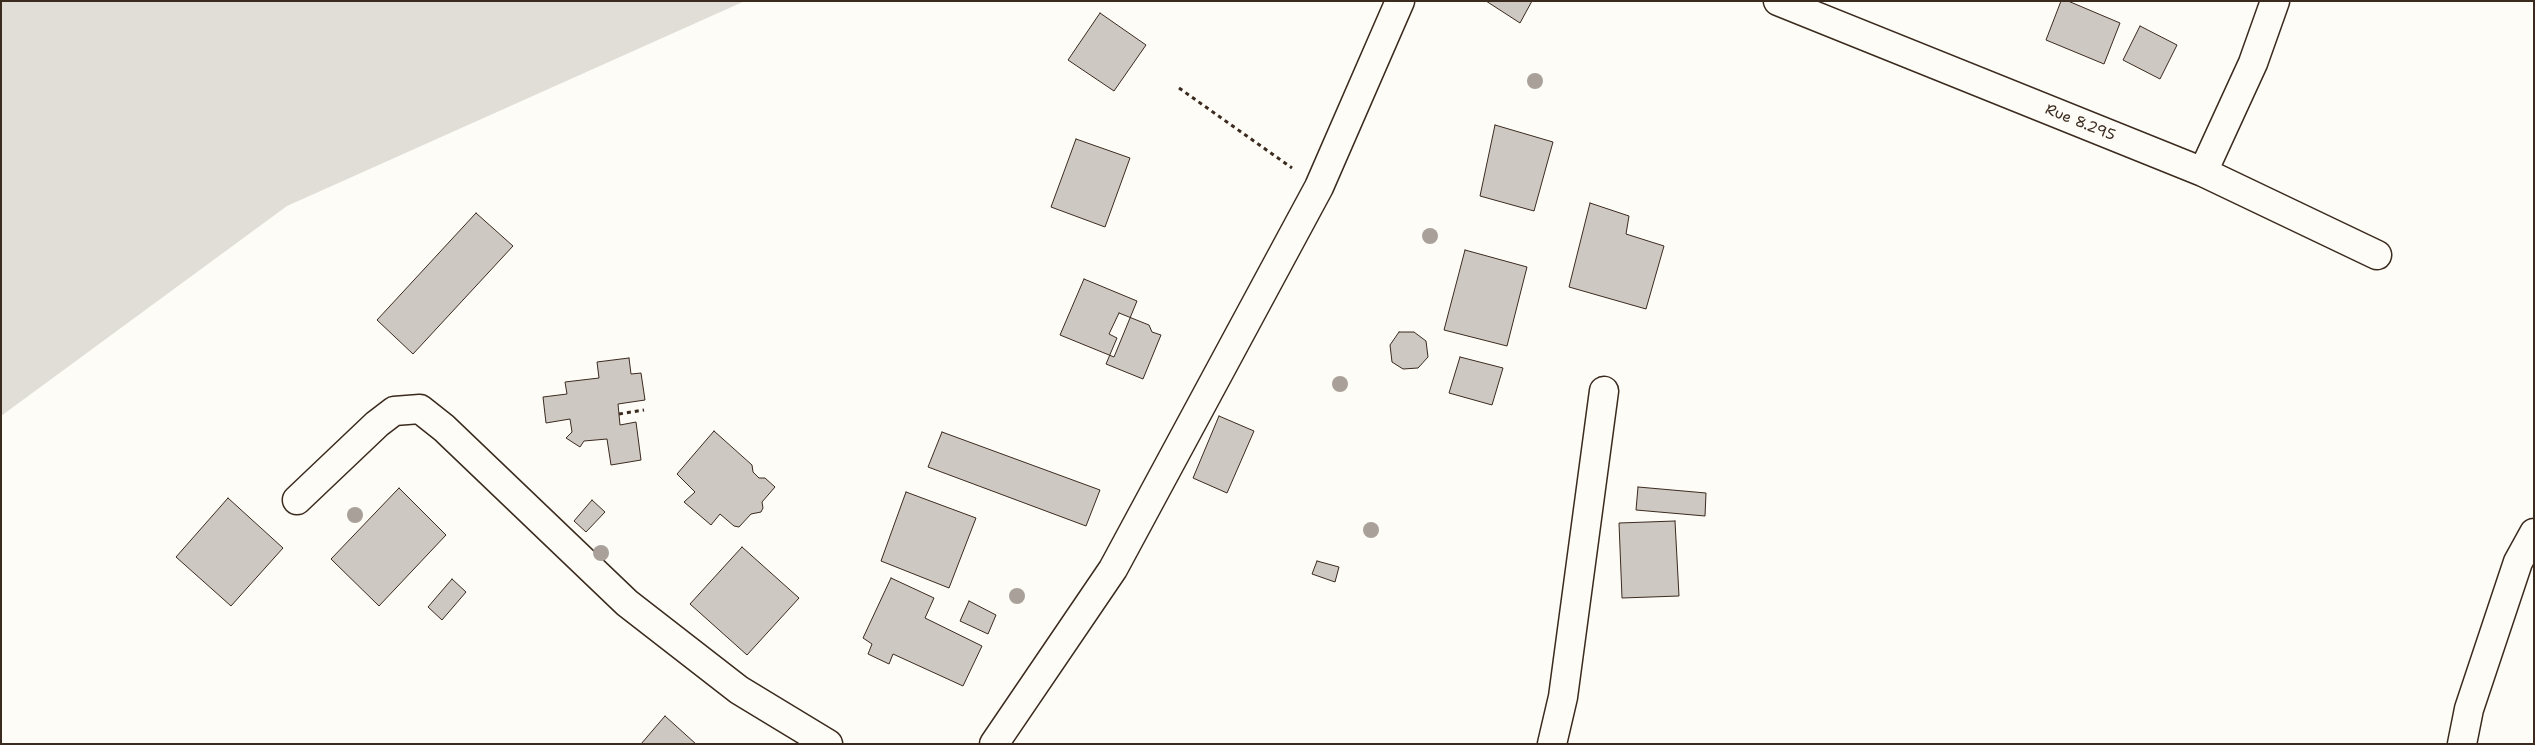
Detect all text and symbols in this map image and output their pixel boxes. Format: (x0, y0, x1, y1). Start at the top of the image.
street label: Rue 8.295 (2042, 101, 2118, 145)

